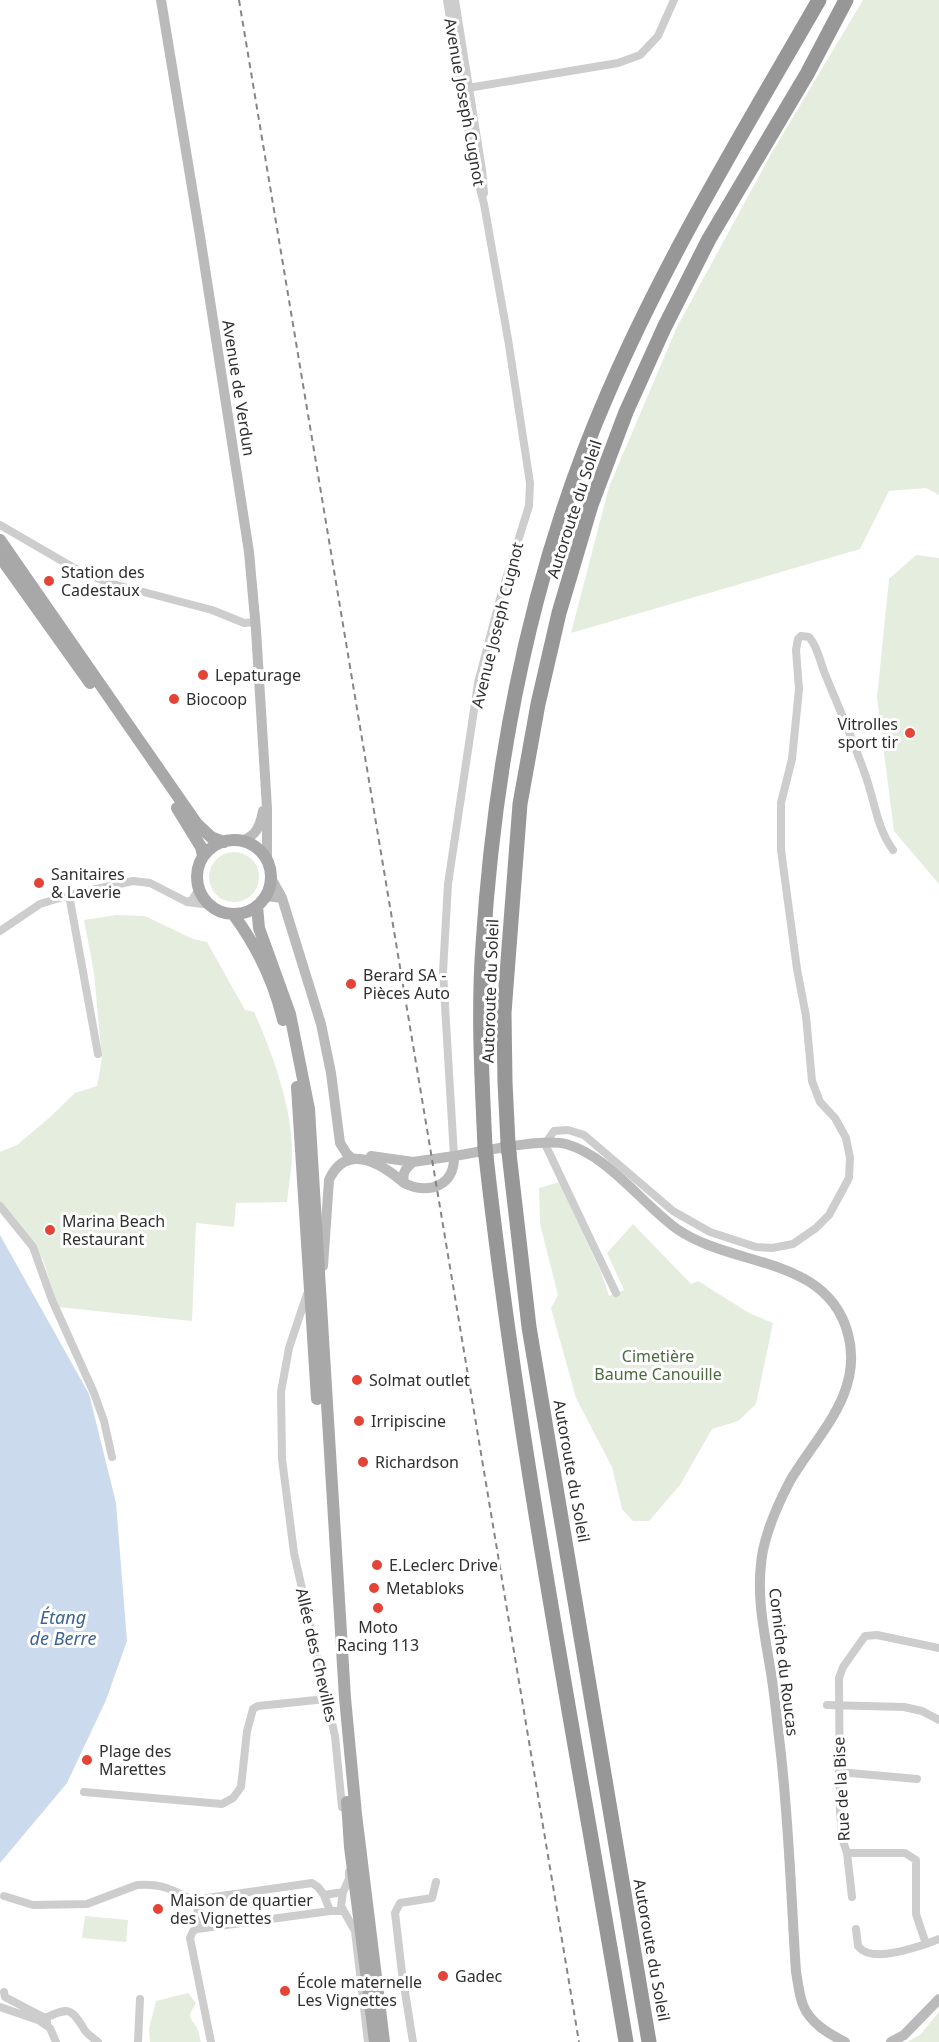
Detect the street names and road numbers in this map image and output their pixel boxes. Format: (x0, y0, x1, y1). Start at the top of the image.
street label: Avenue Joseph Cugnot (439, 16, 491, 188)
street label: Avenue de Verdun (217, 318, 261, 458)
street label: Autoroute du Soleil (541, 437, 607, 581)
street label: Avenue Joseph Cugnot (466, 540, 528, 710)
street label: Autoroute du Soleil (476, 919, 504, 1063)
street label: Autoroute du Soleil (549, 1398, 595, 1544)
street label: Allée des Chevilles (291, 1586, 343, 1724)
street label: Corniche du Roucas (764, 1587, 804, 1737)
street label: Rue de la Bise (827, 1736, 855, 1842)
street label: Autoroute du Soleil (629, 1877, 675, 2023)

